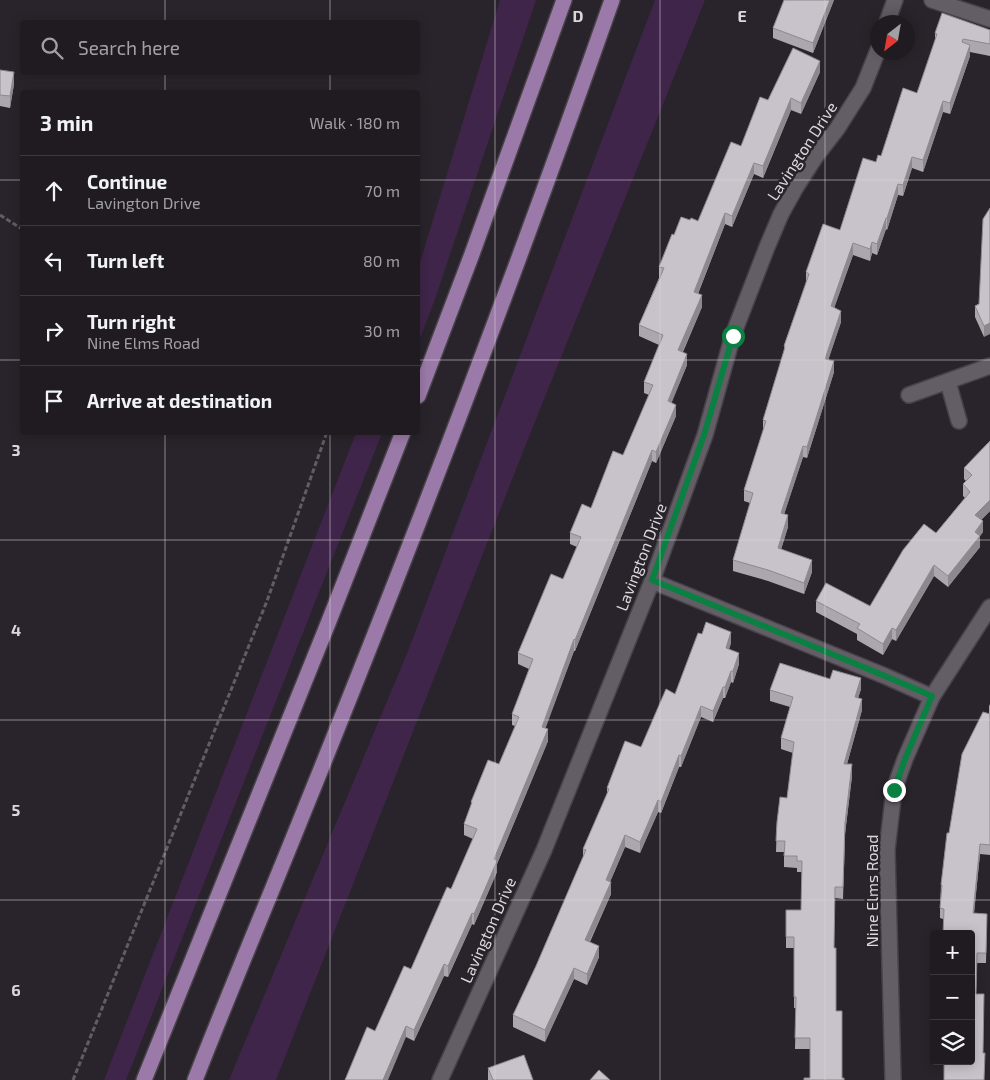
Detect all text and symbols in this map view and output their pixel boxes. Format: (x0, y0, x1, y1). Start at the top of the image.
text: D (573, 6, 584, 25)
text: E (737, 6, 747, 25)
north arrow (870, 15, 915, 60)
search box (20, 20, 420, 75)
icon: search (38, 34, 66, 62)
text: Search here (78, 36, 180, 59)
street label: Lavington Drive (763, 98, 841, 204)
text: 3 min (40, 110, 93, 135)
text: Walk · 180 m (309, 113, 400, 132)
text: Continue (87, 170, 167, 193)
icon: ahead (40, 177, 68, 205)
text: 70 m (365, 181, 400, 200)
text: Lavington Drive (87, 193, 201, 212)
icon: left (40, 247, 68, 275)
text: Turn left (87, 249, 164, 272)
text: 80 m (363, 251, 400, 270)
text: Turn right (87, 310, 175, 333)
icon: right (40, 317, 68, 345)
text: 30 m (364, 321, 400, 340)
route start (722, 325, 745, 348)
text: Nine Elms Road (87, 333, 200, 352)
icon: arrive (40, 387, 68, 415)
text: Arrive at destination (87, 389, 272, 412)
text: 3 (11, 440, 21, 459)
street label: Lavington Drive (611, 500, 670, 613)
text: 4 (11, 620, 21, 639)
route end (883, 779, 906, 802)
text: 5 (12, 800, 21, 819)
street label: Nine Elms Road (862, 835, 881, 947)
street label: Lavington Drive (456, 874, 519, 986)
map controls (930, 930, 975, 1065)
button: + (930, 930, 975, 975)
button: − (930, 975, 975, 1020)
text: 6 (11, 980, 21, 999)
button: layers (930, 1020, 975, 1065)

